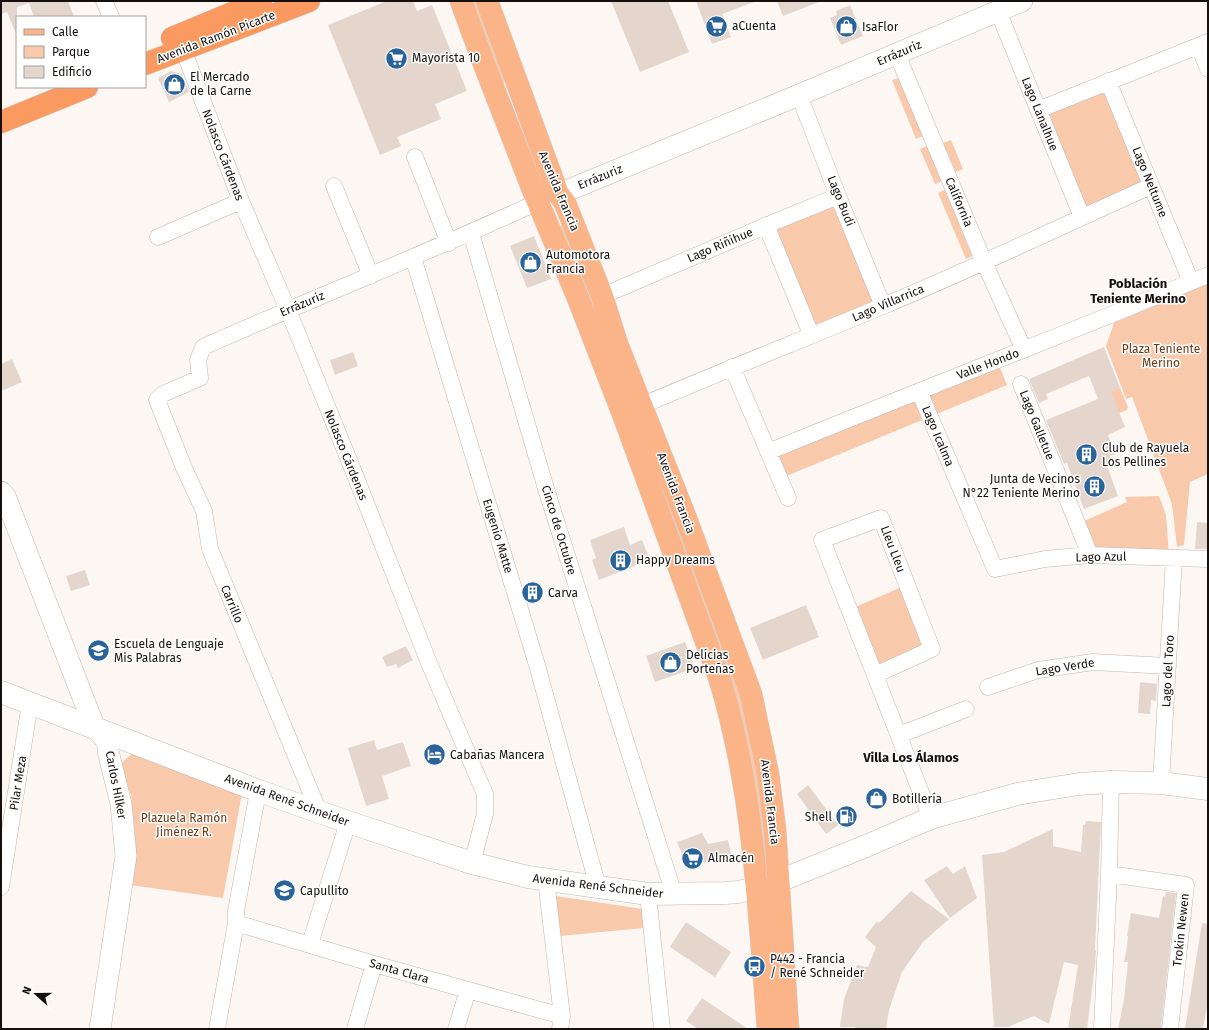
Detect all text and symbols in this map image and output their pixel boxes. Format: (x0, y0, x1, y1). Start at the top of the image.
street label: Avenida Ramón Picarte (155, 8, 277, 66)
supermarket icon: aCuenta (703, 13, 729, 39)
shop icon: IsaFlor (833, 14, 859, 40)
legend (16, 16, 146, 88)
place label: aCuenta (732, 19, 776, 33)
place label: IsaFlor (862, 20, 899, 34)
text: Calle (52, 25, 79, 39)
street label: Errázuriz (875, 37, 923, 69)
text: Parque (52, 45, 90, 59)
supermarket icon: Mayorista 10 (384, 45, 410, 71)
place label: Mayorista 10 (412, 51, 480, 65)
text: Edificio (52, 65, 92, 79)
place label: El Mercado de la Carne (190, 70, 251, 98)
shop icon: El Mercado de la Carne (161, 71, 187, 97)
street label: Lago Lanalhue (1019, 75, 1061, 153)
street label: Nolasco Cárdenas (199, 107, 247, 203)
street label: Lago Neltume (1129, 145, 1171, 219)
street label: Avenida Francia (536, 149, 582, 233)
street label: Errázuriz (576, 162, 624, 192)
street label: Lago Budi (825, 174, 857, 228)
street label: California (942, 175, 976, 229)
street label: Lago Riñihue (685, 225, 755, 265)
place label: Automotora Francia (546, 248, 610, 276)
shop icon: Automotora Francia (517, 249, 543, 275)
district label: Población Teniente Merino (1090, 276, 1186, 306)
street label: Lago Villarrica (850, 282, 926, 324)
street label: Errázuriz (278, 288, 326, 320)
park label: Plaza Teniente Merino (1122, 342, 1200, 370)
street label: Valle Hondo (955, 346, 1021, 382)
street label: Lago Galletue (1017, 388, 1057, 462)
street label: Lago Icalma (919, 404, 957, 468)
street label: Nolasco Cárdenas (321, 408, 371, 503)
place label: Club de Rayuela Los Pellines (1102, 441, 1189, 469)
building icon: Club de Rayuela Los Pellines (1073, 442, 1099, 468)
street label: Avenida Francia (654, 451, 698, 535)
place label: Junta de Vecinos N°22 Teniente Merino (963, 472, 1080, 500)
building icon: Junta de Vecinos N°22 Teniente Merino (1082, 473, 1108, 499)
street label: Cinco de Octubre (539, 483, 579, 577)
street label: Eugenio Matte (480, 497, 516, 575)
street label: Lleu Lleu (878, 524, 908, 574)
building icon: Happy Dreams (608, 547, 634, 573)
street label: Lago Azul (1075, 550, 1127, 564)
place label: Happy Dreams (636, 553, 715, 567)
building icon: Carva (519, 580, 545, 606)
street label: Carrillo (218, 583, 246, 625)
place label: Carva (548, 586, 578, 600)
street label: Lago del Toro (1159, 634, 1177, 708)
place label: Escuela de Lenguaje Mis Palabras (114, 637, 224, 665)
school or university icon: Escuela de Lenguaje Mis Palabras (86, 638, 112, 664)
place label: Delícias Porteñas (686, 648, 734, 676)
shop icon: Delícias Porteñas (657, 649, 683, 675)
street label: Lago Verde (1035, 655, 1095, 679)
hotel icon: Cabañas Mancera (421, 742, 447, 768)
place label: Cabañas Mancera (450, 748, 545, 762)
district label: Villa Los Álamos (862, 749, 960, 765)
street label: Carlos Hilker (103, 750, 130, 821)
street label: Pilar Meza (7, 754, 29, 812)
street label: Avenida Francia (758, 759, 782, 845)
street label: Avenida René Schneider (223, 771, 352, 829)
shop icon: Botillería (863, 786, 889, 812)
place label: Botillería (892, 792, 942, 806)
fuel station icon: Shell (834, 804, 860, 830)
place label: Shell (805, 810, 832, 824)
park label: Plazuela Ramón Jiménez R. (141, 811, 227, 839)
supermarket icon: Almacén (679, 845, 705, 871)
place label: Almacén (708, 851, 754, 865)
street label: Avenida René Schneider (532, 871, 665, 901)
school or university icon: Capullito (272, 878, 298, 904)
place label: Capullito (300, 884, 349, 898)
street label: Trokin Newen (1170, 893, 1192, 967)
place label: P442 - Francia / René Schneider (770, 952, 865, 980)
bus stop icon: P442 - Francia / René Schneider (742, 953, 768, 979)
street label: Santa Clara (368, 956, 430, 986)
north arrow (16, 974, 56, 1014)
text: N (20, 985, 35, 996)

